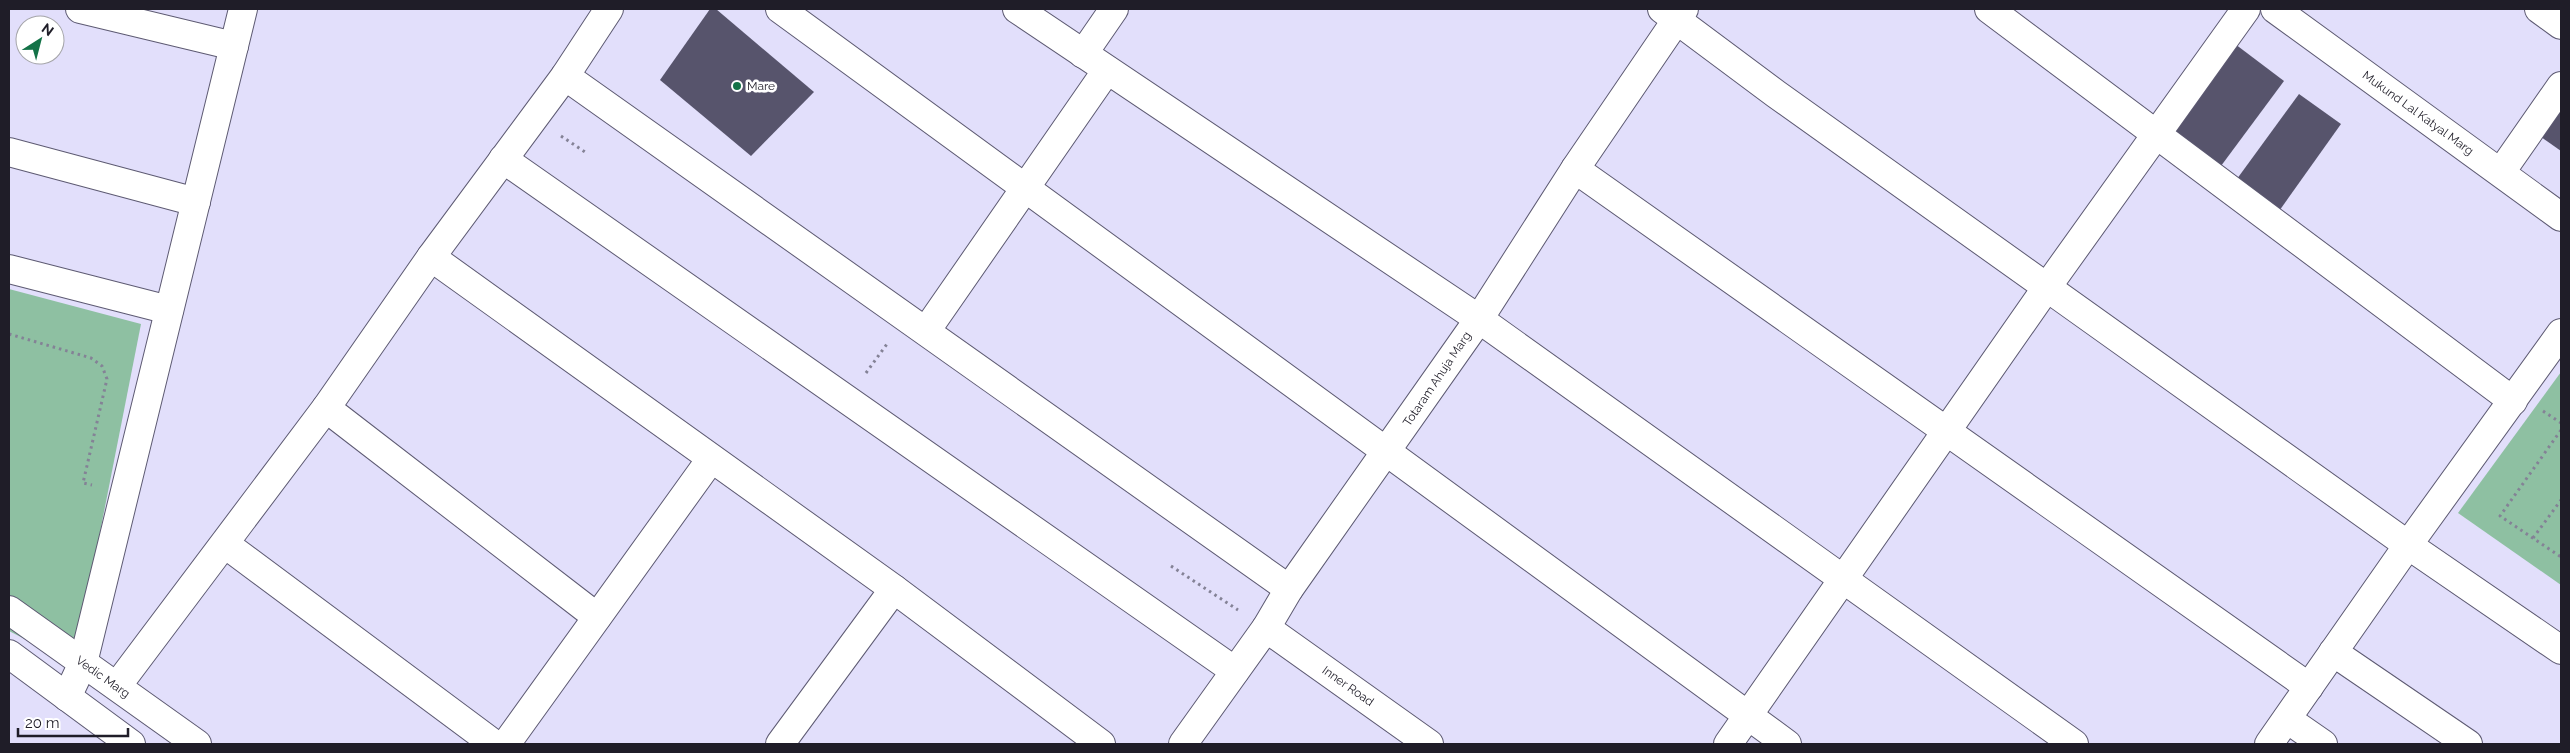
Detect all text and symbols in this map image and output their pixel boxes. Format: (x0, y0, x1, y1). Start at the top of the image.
north arrow (15, 15, 65, 65)
text: N (39, 20, 57, 39)
street label: Mukund Lal Katyal Marg (2360, 68, 2476, 158)
place label: Mare (747, 79, 775, 93)
marker: Mare (731, 80, 743, 92)
street label: Totaram Ahuja Marg (1400, 329, 1474, 429)
street label: Vedic Marg (73, 653, 133, 701)
street label: Inner Road (1319, 663, 1377, 709)
scale bar (18, 706, 128, 738)
text: 20 m (25, 714, 60, 732)

